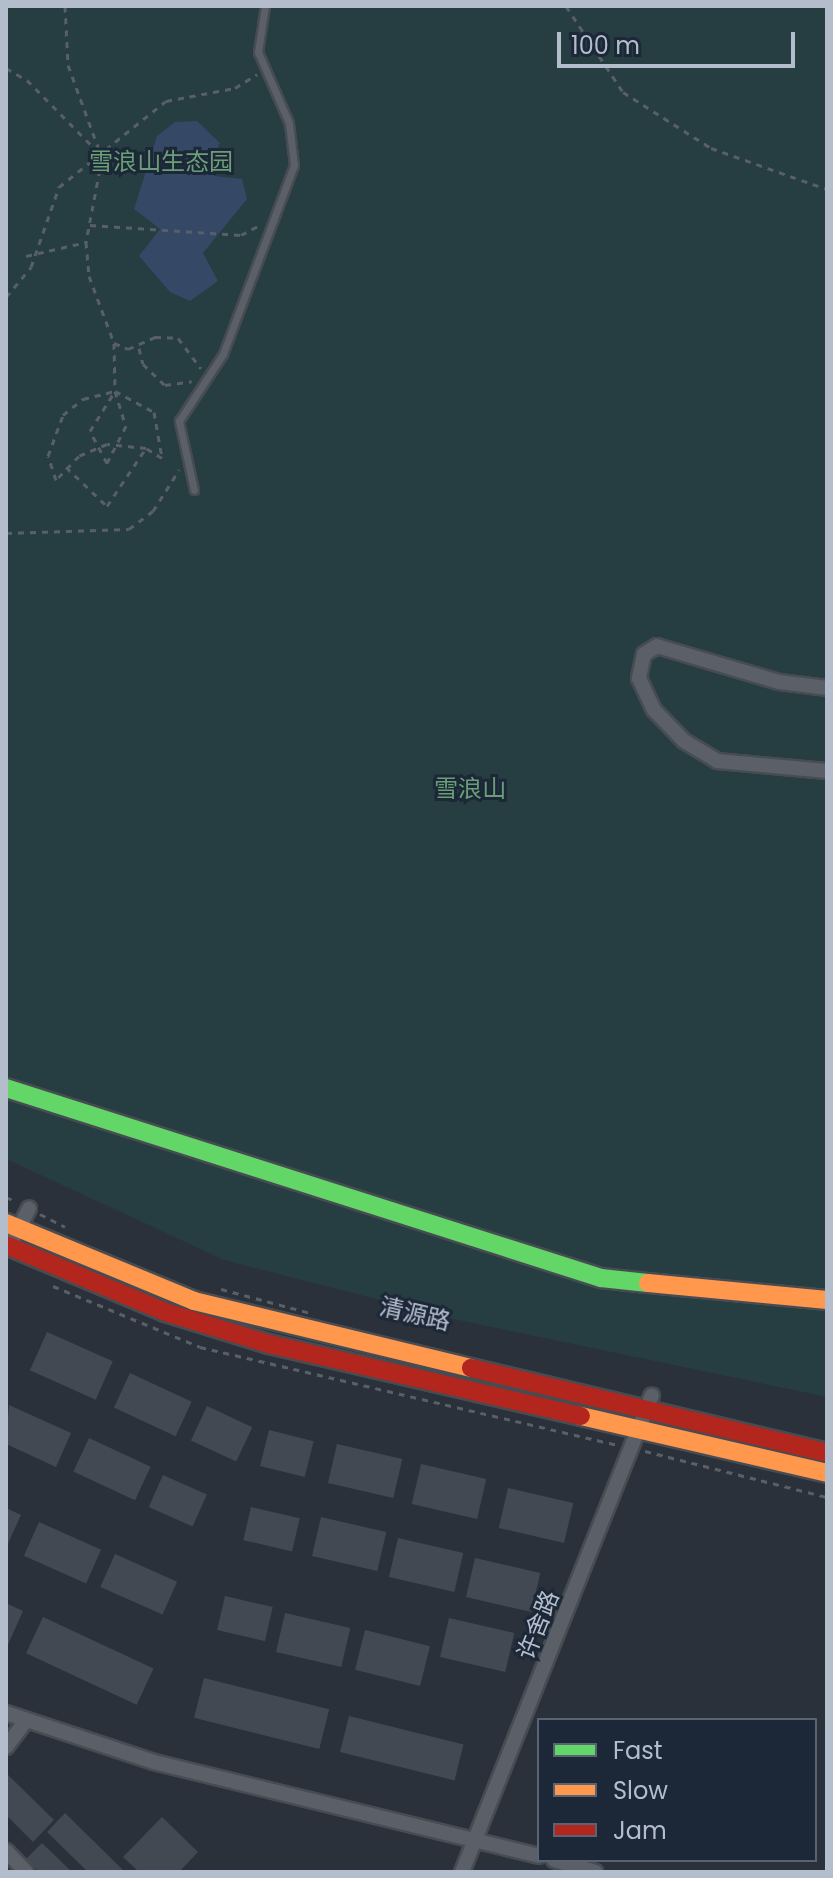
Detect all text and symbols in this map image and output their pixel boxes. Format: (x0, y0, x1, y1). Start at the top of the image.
scale bar (561, 16, 799, 66)
text: 100 m (571, 29, 640, 62)
park label: 雪浪山生态园 (89, 148, 233, 176)
park label: 雪浪山 (434, 775, 506, 803)
street label: 清源路 (377, 1292, 453, 1336)
street label: 许舍路 (511, 1586, 565, 1664)
legend (537, 1718, 817, 1862)
text: Fast (613, 1734, 663, 1767)
text: Slow (613, 1774, 668, 1807)
text: Jam (613, 1814, 667, 1847)

